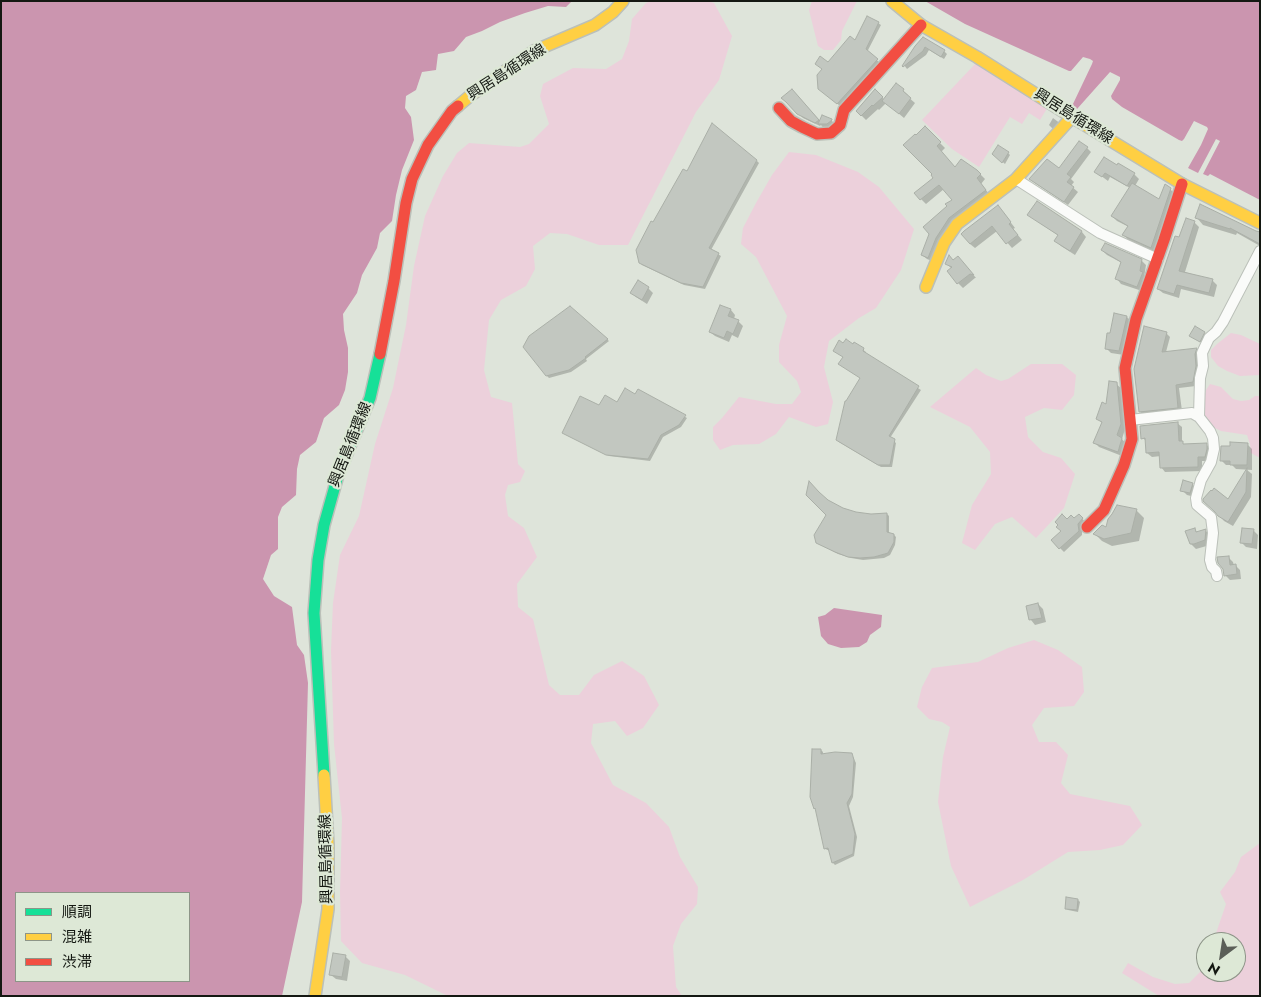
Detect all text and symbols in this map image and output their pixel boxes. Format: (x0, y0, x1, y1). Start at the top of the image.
street label: 興居島循環線 (464, 41, 550, 105)
street label: 興居島循環線 (1030, 86, 1116, 148)
street label: 興居島循環線 (326, 400, 376, 490)
street label: 興居島循環線 (317, 814, 337, 904)
legend (15, 892, 190, 982)
text: 順調 (62, 901, 92, 923)
text: 混雑 (62, 926, 92, 948)
north arrow (1196, 932, 1246, 982)
text: 渋滞 (62, 951, 92, 973)
text: N (1204, 958, 1224, 980)

